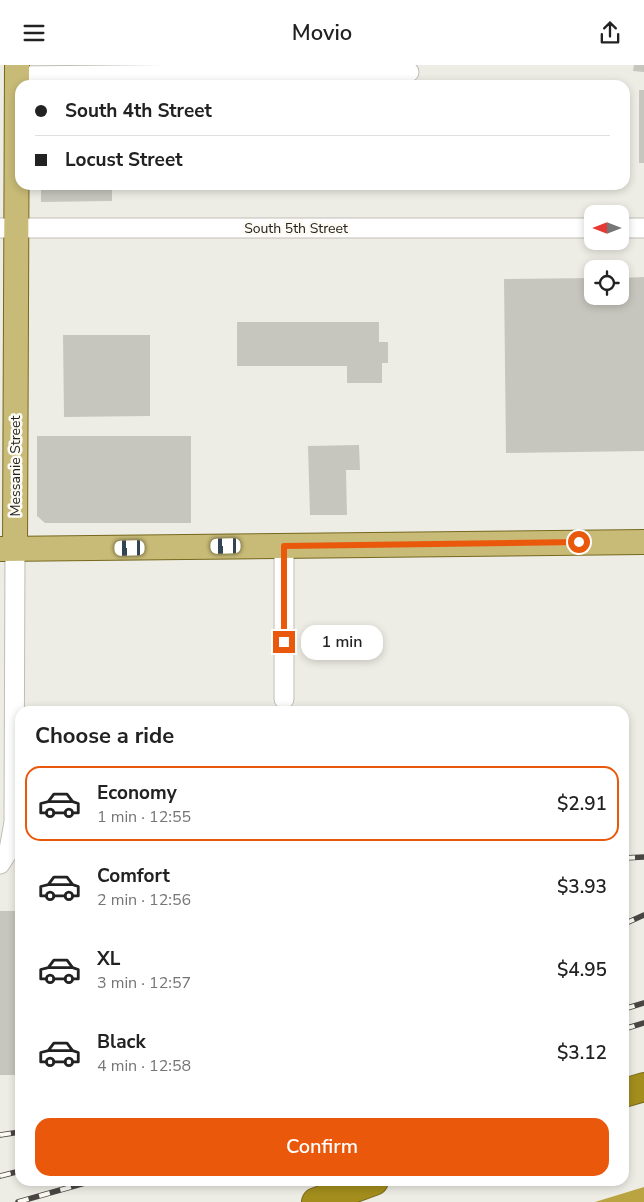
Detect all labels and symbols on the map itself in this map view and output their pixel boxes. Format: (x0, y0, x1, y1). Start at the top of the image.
north arrow (584, 205, 629, 250)
street label: South 5th Street (244, 219, 348, 238)
street label: Messanie Street (6, 416, 25, 516)
route start (568, 531, 590, 553)
car (210, 538, 241, 554)
car (114, 540, 145, 556)
callout: 1 min (302, 625, 384, 659)
route end (273, 631, 295, 653)

